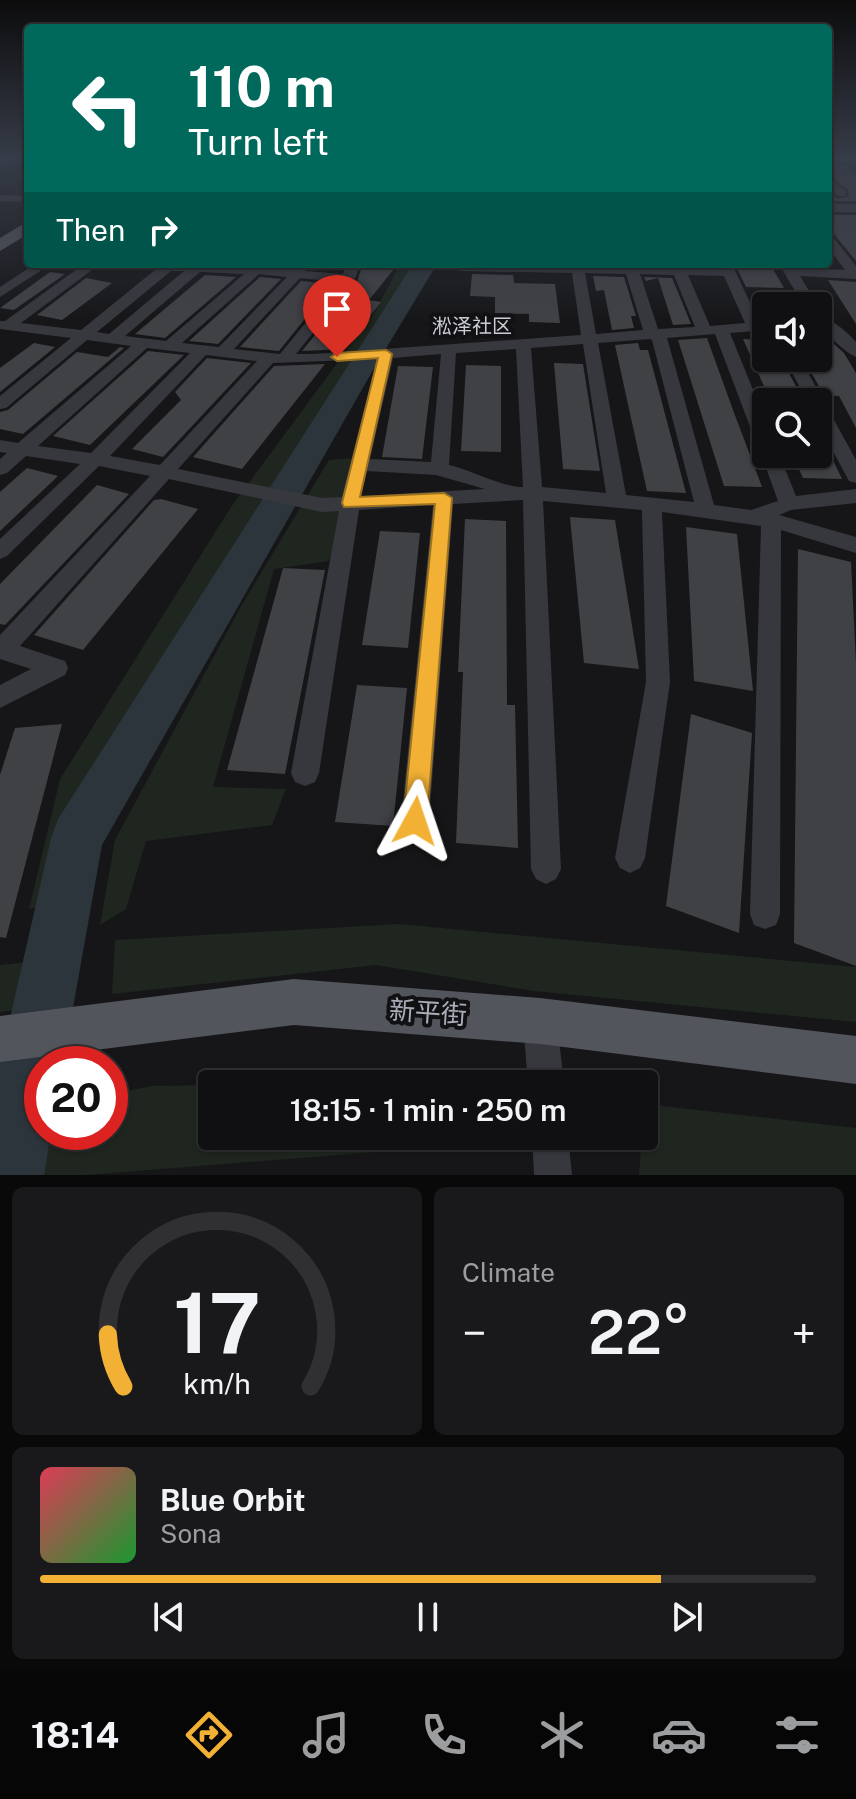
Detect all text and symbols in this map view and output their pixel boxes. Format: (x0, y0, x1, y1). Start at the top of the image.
text: 110 m (188, 54, 335, 120)
icon: left (56, 56, 160, 160)
text: Turn left (188, 121, 329, 163)
icon: right (141, 208, 185, 252)
text: Then (56, 212, 125, 248)
pin (303, 275, 371, 357)
icon: arrive (315, 287, 359, 331)
map controls (752, 292, 832, 468)
button: sound (752, 292, 832, 372)
district label: 淞泽社区 (432, 314, 512, 338)
button: search (752, 388, 832, 468)
position arrow (373, 779, 457, 863)
street label: 新平街 (388, 994, 468, 1030)
speed limit sign: 20 (24, 1046, 128, 1150)
text: 18:15 · 1 min · 250 m (290, 1092, 566, 1128)
text: Climate (462, 1257, 555, 1288)
text: 17 (173, 1274, 261, 1372)
text: 22° (588, 1297, 690, 1368)
text: − (462, 1307, 486, 1359)
text: + (792, 1307, 816, 1359)
text: km/h (183, 1367, 251, 1400)
text: Blue Orbit (160, 1482, 306, 1518)
text: Sona (160, 1518, 221, 1549)
icon: previous (147, 1595, 191, 1639)
icon: pause (406, 1595, 450, 1639)
icon: next (665, 1595, 709, 1639)
icon: directions (181, 1707, 237, 1763)
icon: music (298, 1707, 354, 1763)
icon: phone (416, 1707, 472, 1763)
icon: climate (534, 1707, 590, 1763)
icon: car (651, 1707, 707, 1763)
icon: filters (769, 1707, 825, 1763)
text: 18:14 (31, 1714, 119, 1756)

